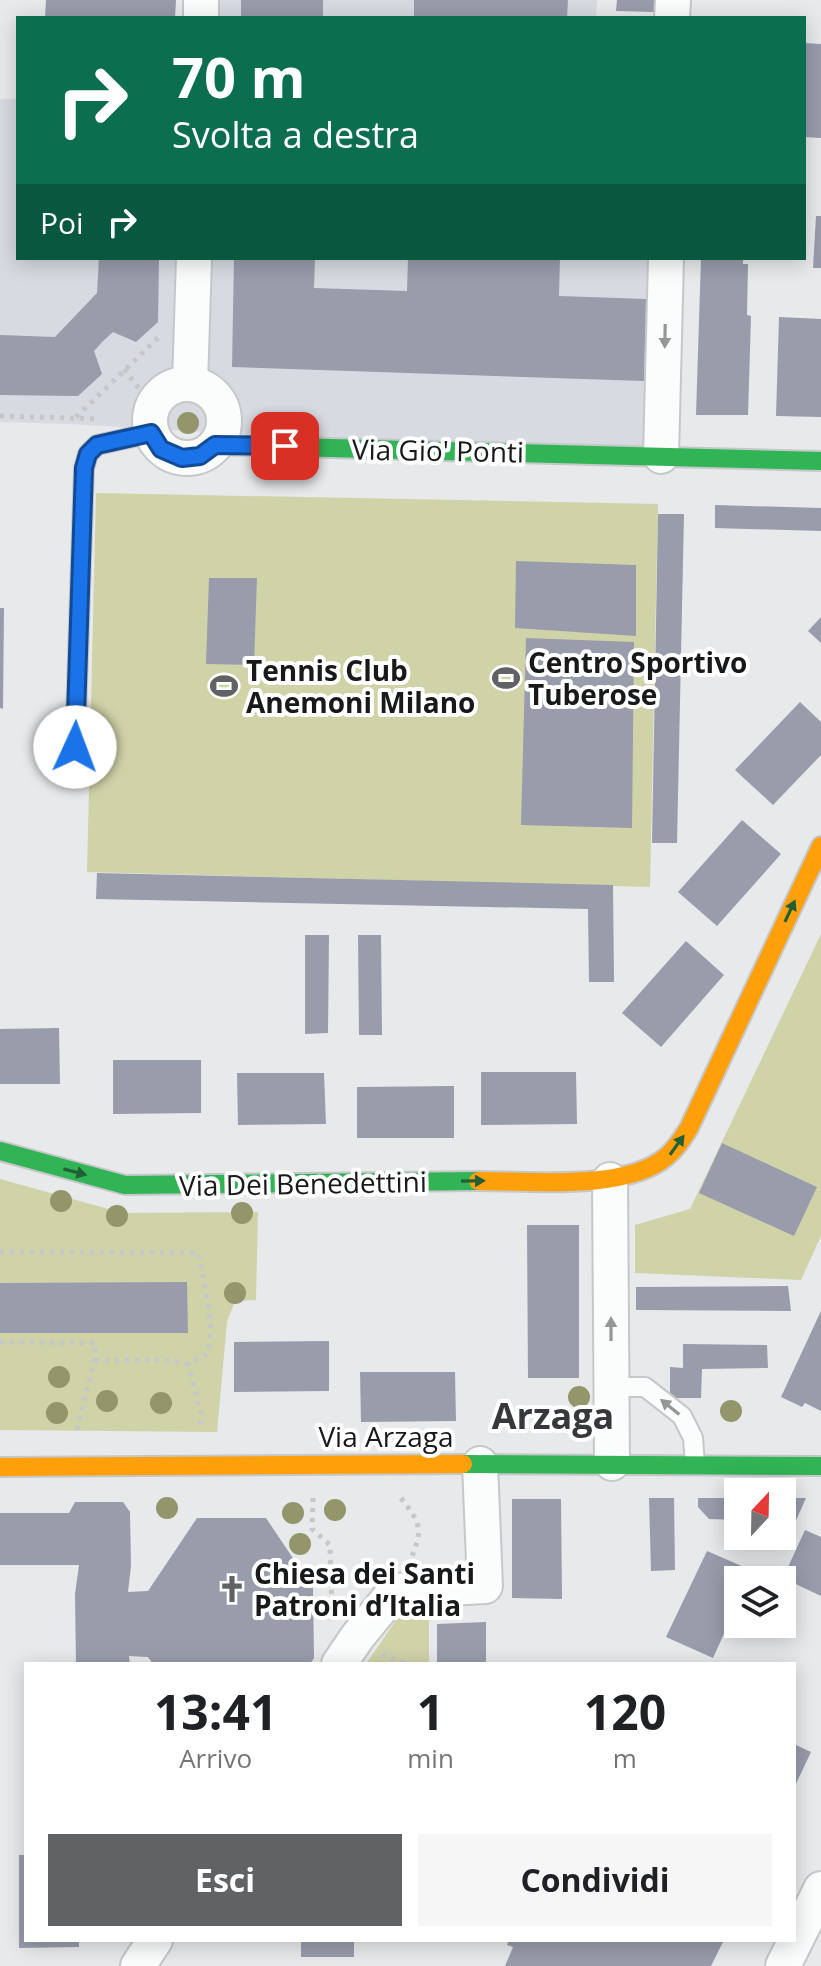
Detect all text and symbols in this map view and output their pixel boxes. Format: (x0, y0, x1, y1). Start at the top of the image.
text: 70 m (172, 38, 306, 114)
icon: right (40, 48, 144, 152)
text: Svolta a destra (172, 110, 419, 159)
icon: right (100, 200, 144, 244)
text: Poi (40, 202, 84, 243)
one-way arrow (658, 324, 671, 349)
pin (251, 412, 319, 480)
icon: arrive (263, 424, 307, 468)
street label: Via Gio' Ponti (352, 430, 524, 470)
place label: Centro Sportivo Tuberose (528, 643, 747, 713)
place label: Tennis Club Anemoni Milano (246, 651, 475, 721)
sports icon: Centro Sportivo Tuberose (491, 663, 521, 693)
sports icon: Tennis Club Anemoni Milano (209, 671, 239, 701)
position arrow (33, 705, 117, 789)
one-way arrow (783, 900, 797, 923)
one-way arrow (669, 1135, 685, 1156)
street label: Via Dei Benedettini (179, 1162, 427, 1204)
one-way arrow (64, 1166, 88, 1179)
one-way arrow (461, 1175, 486, 1187)
one-way arrow (605, 1316, 617, 1341)
district label: Arzaga (492, 1391, 614, 1440)
one-way arrow (661, 1399, 681, 1416)
street label: Via Arzaga (318, 1417, 454, 1455)
north arrow (724, 1478, 796, 1550)
map controls (724, 1478, 796, 1638)
place label: Chiesa dei Santi Patroni d’Italia (254, 1554, 475, 1624)
button: layers (724, 1566, 796, 1638)
church icon: Chiesa dei Santi Patroni d’Italia (217, 1574, 247, 1604)
text: 13:41 (154, 1679, 277, 1744)
text: 1 (417, 1679, 444, 1744)
text: 120 (584, 1679, 666, 1744)
text: Arrivo (179, 1740, 252, 1776)
text: min (407, 1740, 454, 1776)
text: m (613, 1740, 637, 1776)
button: Esci (48, 1834, 402, 1926)
button: Condividi (418, 1834, 772, 1926)

